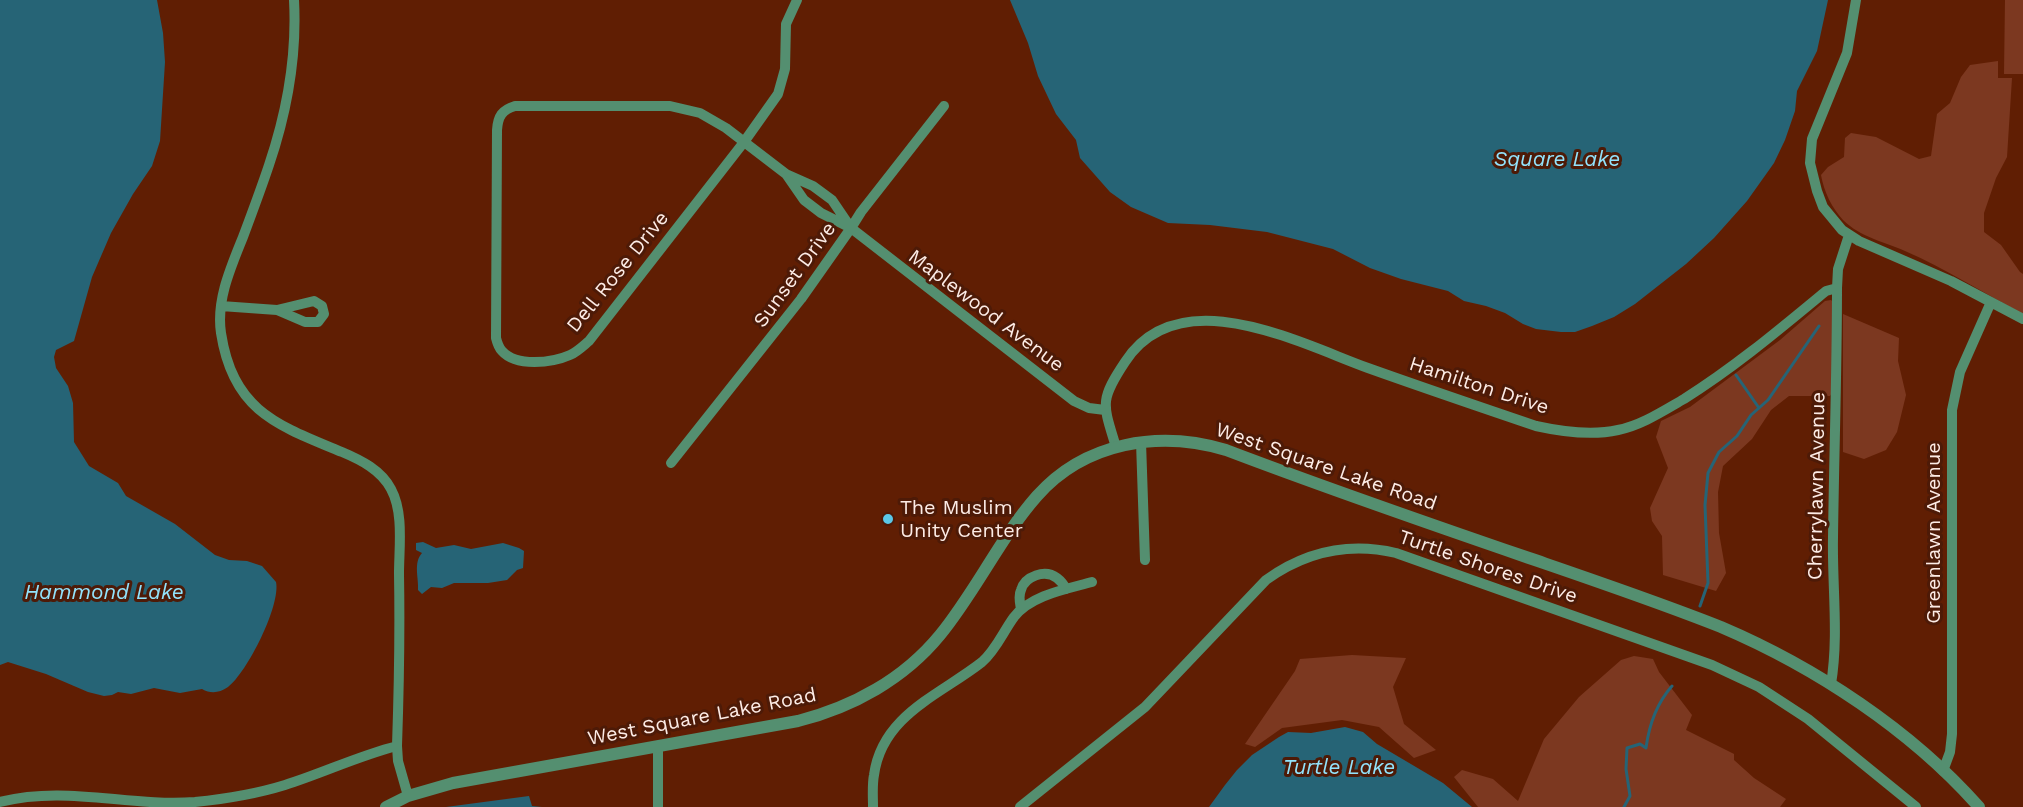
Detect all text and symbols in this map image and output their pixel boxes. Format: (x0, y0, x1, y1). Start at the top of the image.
water label: Square Lake (1494, 147, 1620, 173)
street label: Dell Rose Drive (562, 207, 674, 337)
street label: Sunset Drive (749, 218, 841, 332)
street label: Maplewood Avenue (903, 245, 1069, 377)
street label: Hamilton Drive (1406, 352, 1552, 420)
street label: Cherrylawn Avenue (1803, 392, 1831, 580)
street label: West Square Lake Road (1212, 418, 1440, 516)
street label: Greenlawn Avenue (1922, 442, 1946, 624)
place label: The Muslim Unity Center (900, 496, 1023, 543)
marker: The Muslim Unity Center (881, 512, 895, 526)
street label: Turtle Shores Drive (1396, 525, 1580, 609)
water label: Hammond Lake (24, 580, 184, 606)
street label: West Square Lake Road (586, 683, 818, 751)
water label: Turtle Lake (1283, 755, 1395, 781)

